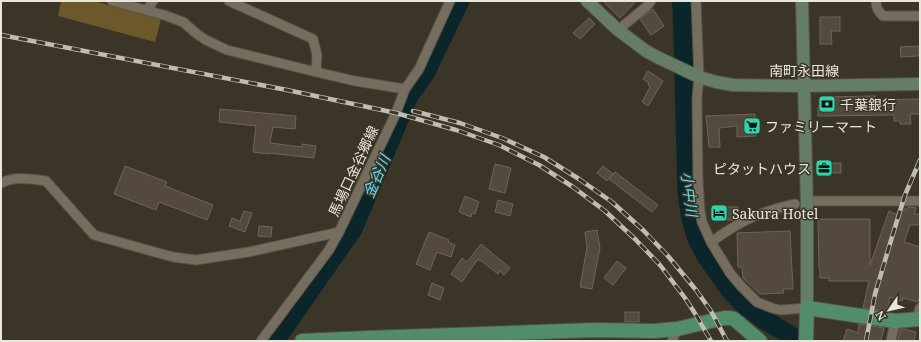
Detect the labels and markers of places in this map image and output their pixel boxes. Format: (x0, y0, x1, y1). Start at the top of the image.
bank icon: 千葉銀行 (817, 94, 837, 114)
place label: 千葉銀行 (840, 95, 896, 114)
supermarket icon: ファミリーマート (742, 116, 762, 136)
place label: ファミリーマート (765, 117, 877, 136)
office icon: ピタットハウス (814, 158, 834, 178)
place label: ピタットハウス (713, 159, 811, 178)
hotel icon: Sakura Hotel (709, 203, 729, 223)
place label: Sakura Hotel (732, 204, 819, 223)

